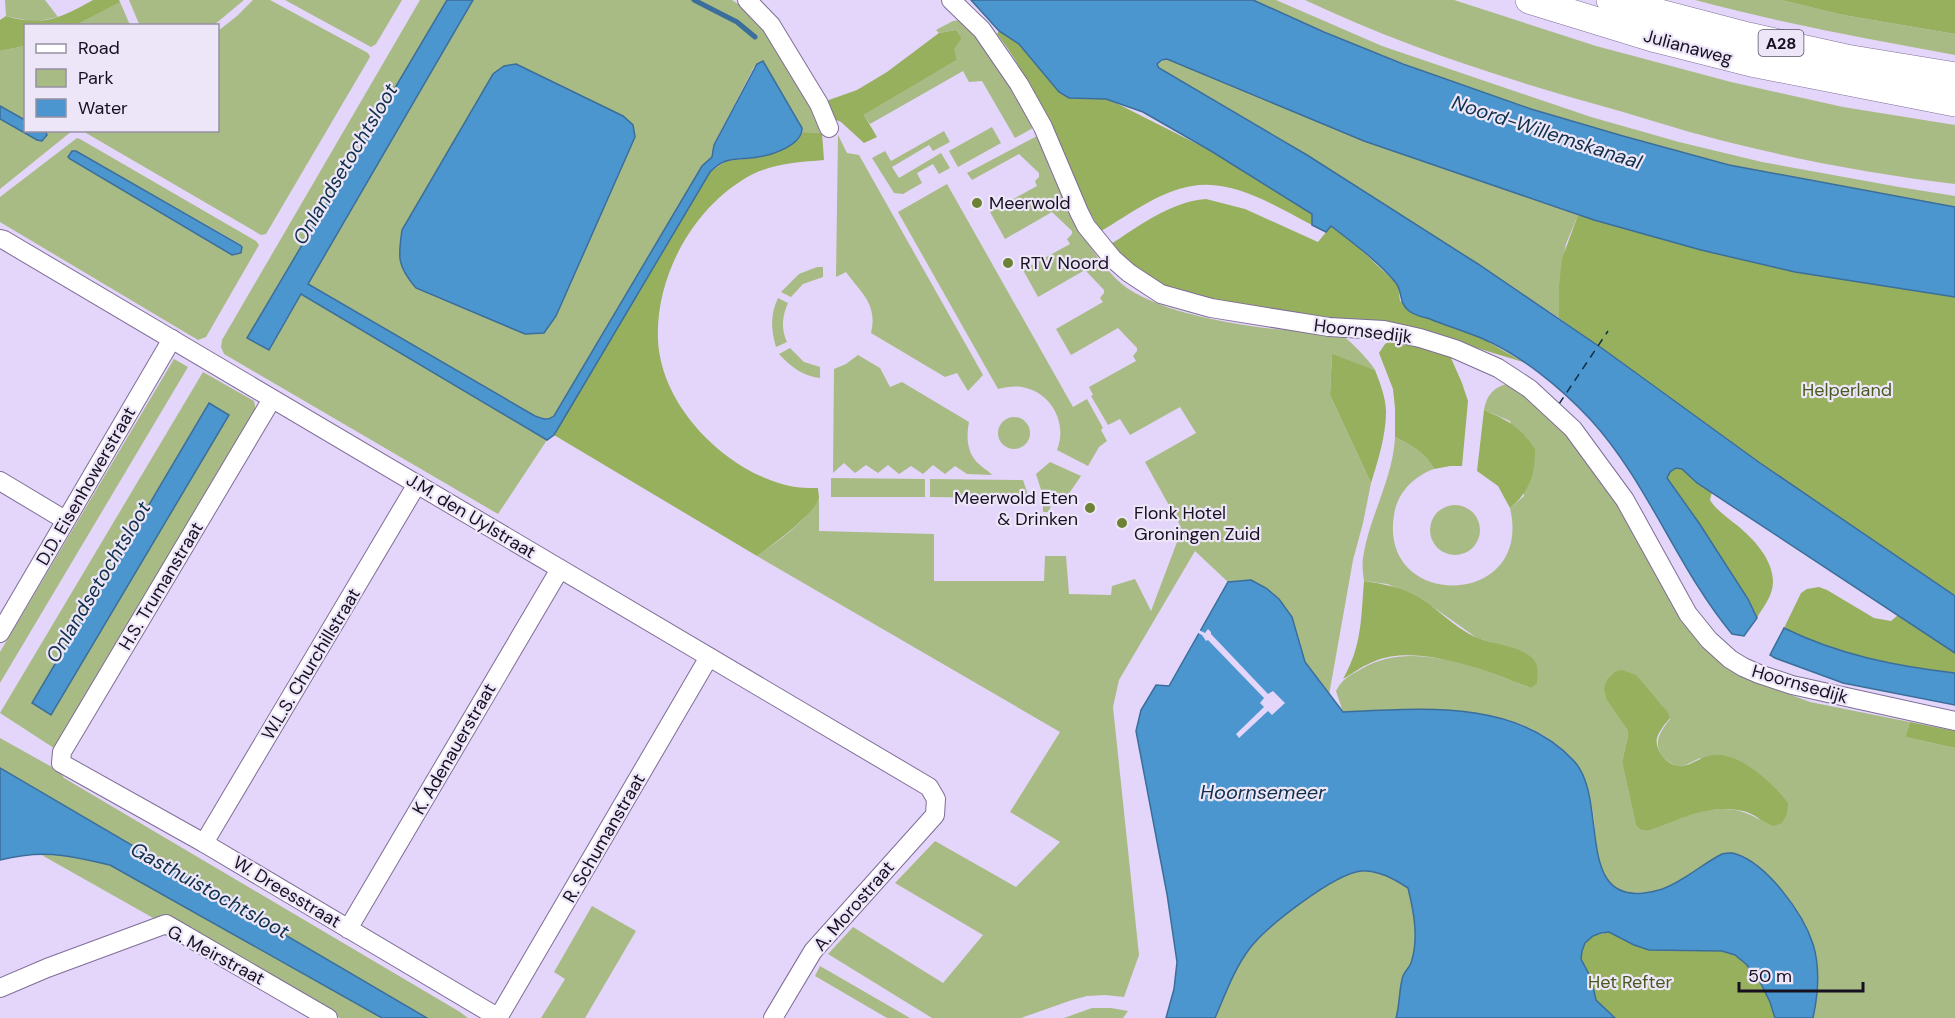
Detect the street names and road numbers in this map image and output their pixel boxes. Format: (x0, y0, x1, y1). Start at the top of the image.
street label: Julianaweg (1641, 24, 1735, 70)
road number: A28 (1758, 30, 1804, 56)
street label: Hoornsedijk (1312, 313, 1414, 349)
street label: D.D. Eisenhowerstraat (31, 402, 141, 570)
street label: J.M. den Uylstraat (402, 468, 540, 564)
street label: H.S. Trumanstraat (113, 517, 209, 655)
street label: W.L.S. Churchillstraat (256, 584, 366, 744)
street label: Hoornsedijk (1749, 659, 1851, 709)
street label: K. Adenauerstraat (407, 679, 501, 819)
street label: R. Schumanstraat (557, 769, 651, 907)
street label: W. Dreesstraat (229, 850, 345, 934)
street label: A. Morostraat (808, 856, 900, 956)
street label: G. Meirstraat (163, 919, 269, 991)

